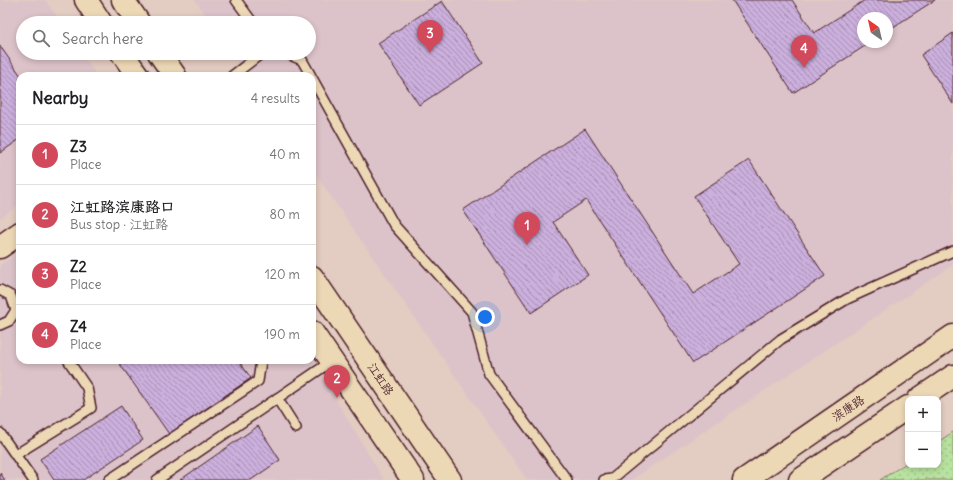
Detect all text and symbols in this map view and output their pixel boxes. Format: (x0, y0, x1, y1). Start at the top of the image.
north arrow (857, 12, 893, 48)
search box (16, 16, 316, 60)
pin: 3 (417, 20, 443, 53)
icon: search (30, 27, 52, 49)
text: Search here (62, 29, 143, 48)
pin: 4 (791, 35, 817, 68)
text: Nearby (32, 87, 88, 109)
text: 4 results (251, 90, 300, 107)
text: Z3 (70, 137, 87, 156)
text: 1 (42, 146, 48, 163)
text: 40 m (269, 146, 300, 163)
text: Place (70, 156, 101, 173)
text: 江虹路滨康路口 (70, 197, 175, 216)
text: 2 (41, 206, 49, 223)
text: 80 m (269, 206, 300, 223)
pin: 1 (514, 212, 540, 245)
text: Bus stop · 江虹路 (70, 216, 168, 233)
text: Z2 (70, 257, 87, 276)
text: 3 (41, 266, 49, 283)
text: 120 m (265, 266, 300, 283)
text: Place (70, 276, 101, 293)
your location (475, 307, 495, 327)
text: Z4 (70, 317, 87, 336)
text: 4 (41, 326, 49, 343)
text: 190 m (264, 326, 300, 343)
text: Place (70, 336, 101, 353)
street label: 江虹路 (365, 360, 397, 398)
pin: 2 (324, 365, 350, 398)
street label: 滨康路 (829, 392, 867, 424)
map controls (905, 396, 941, 468)
button: + (905, 396, 941, 432)
button: − (905, 432, 941, 468)

